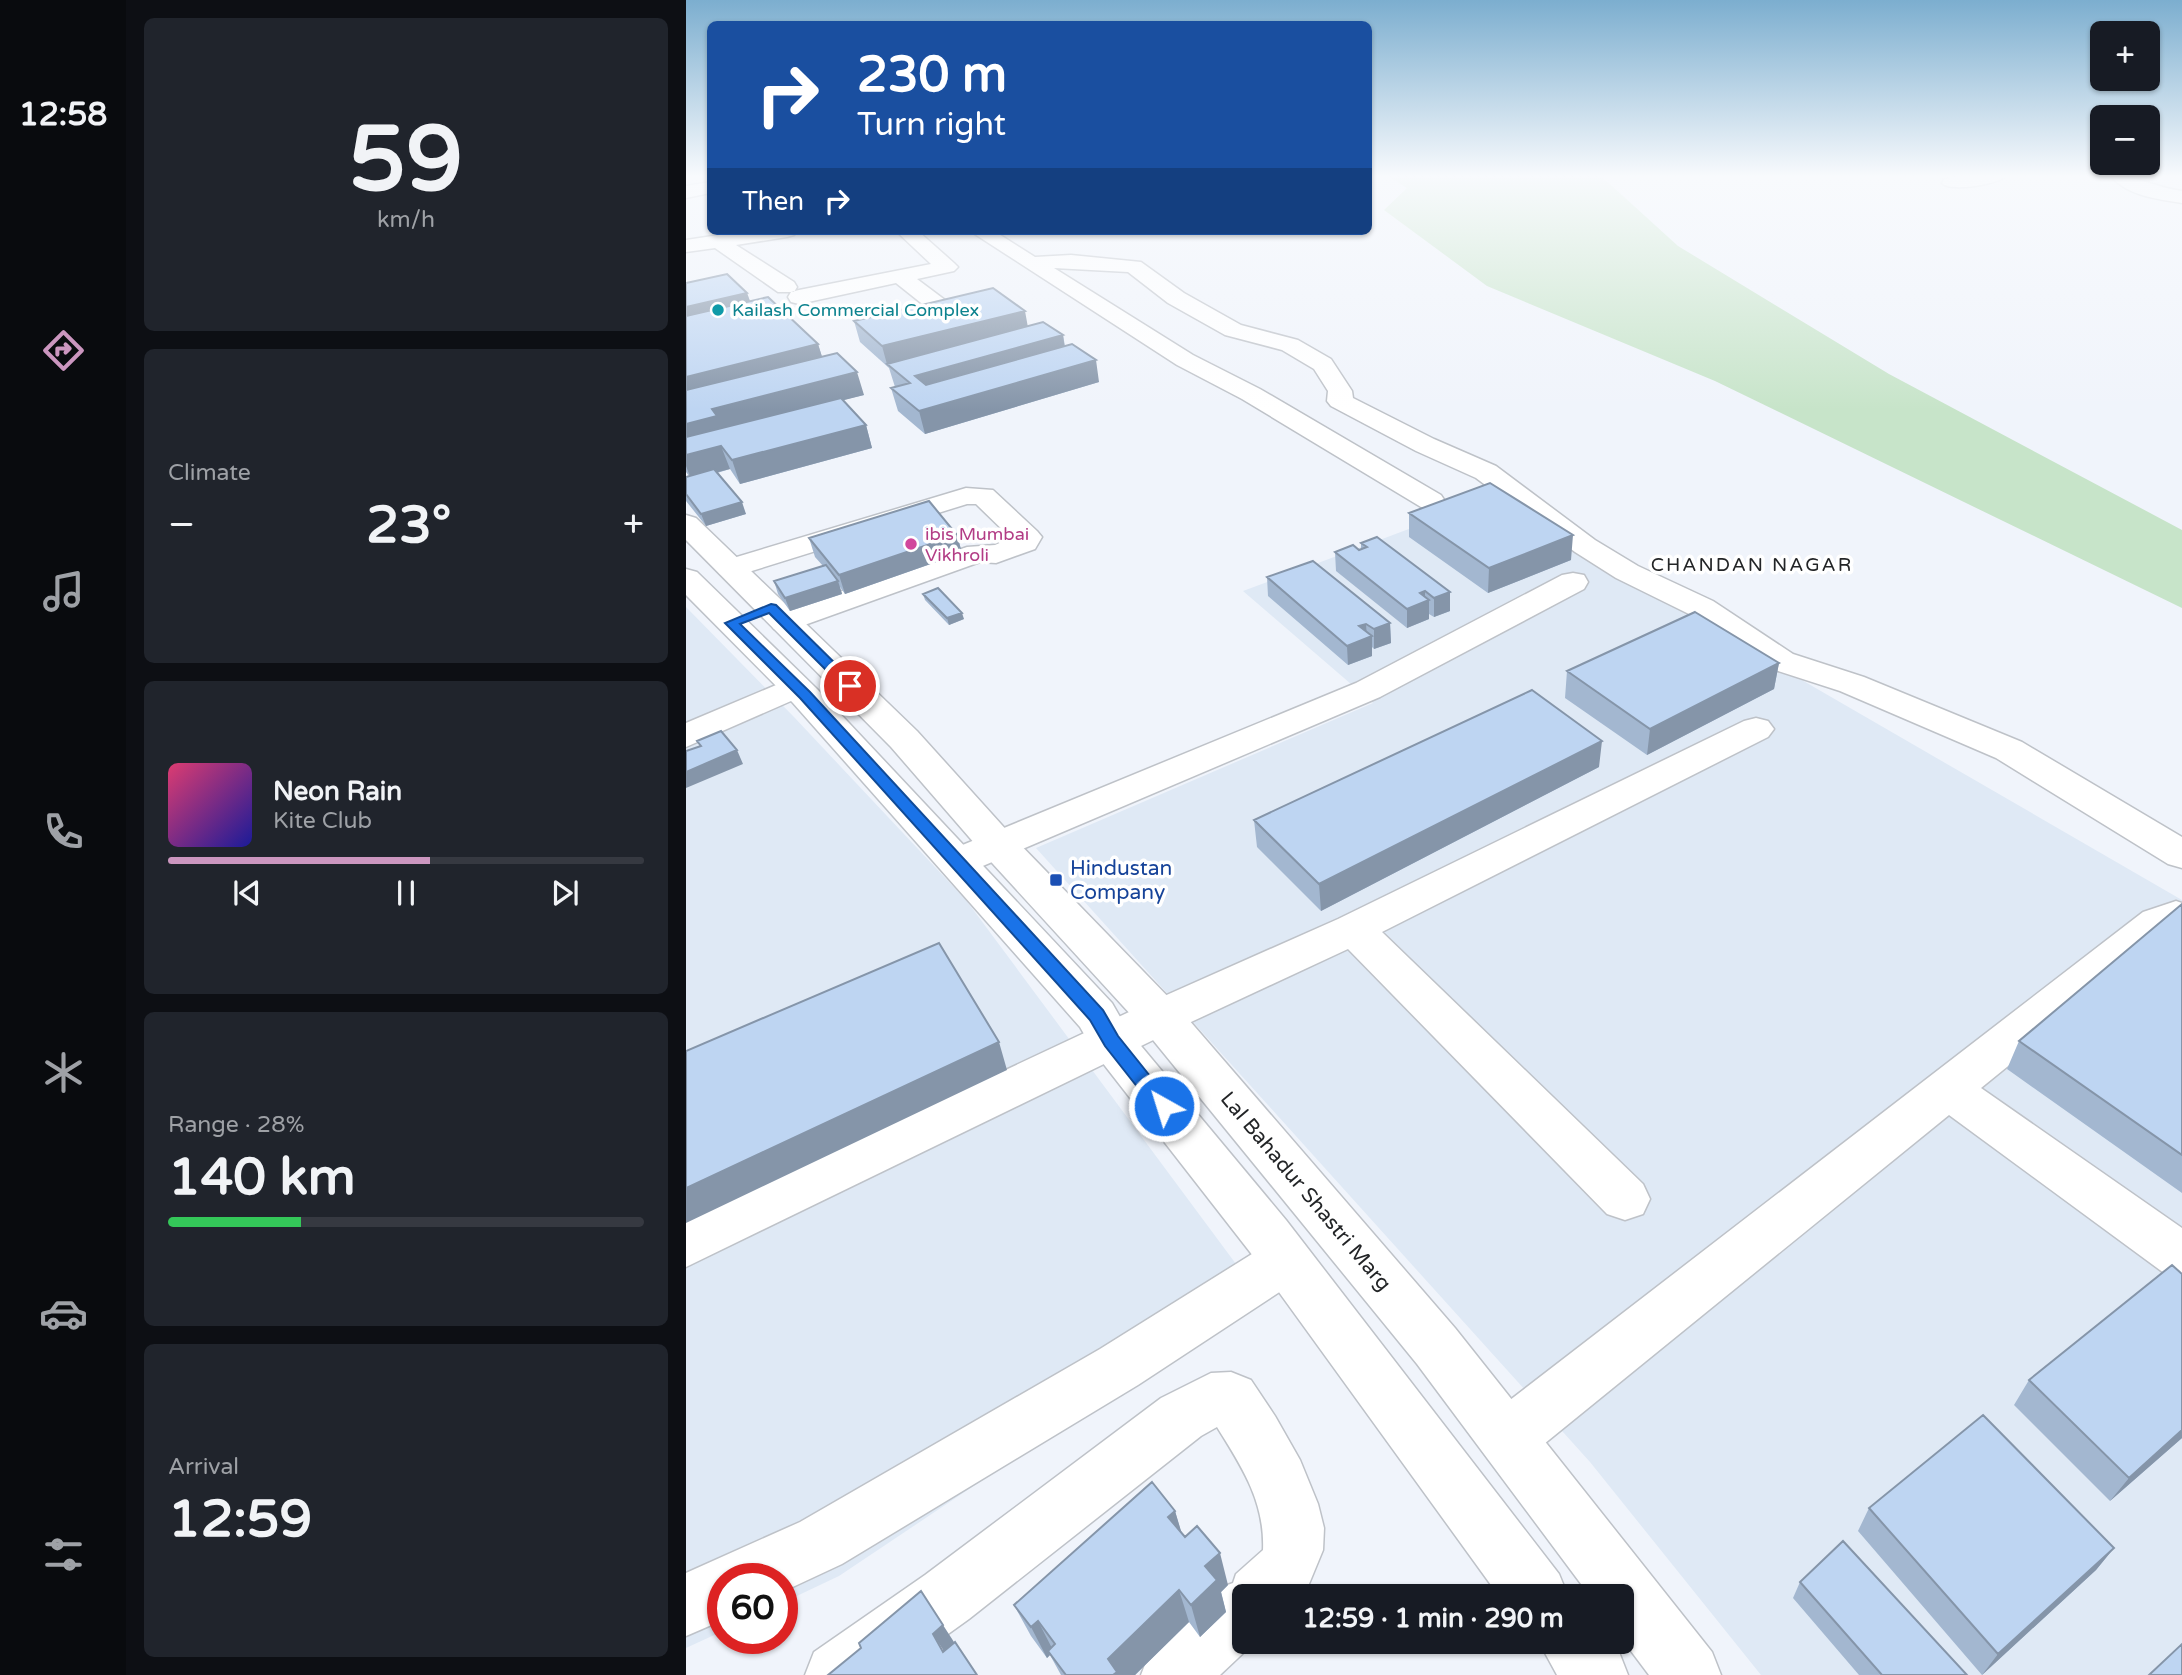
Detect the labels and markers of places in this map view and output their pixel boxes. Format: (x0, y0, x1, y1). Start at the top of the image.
place label: Kailash Commercial Complex (732, 299, 979, 321)
marker: Kailash Commercial Complex (710, 302, 726, 318)
place label: ibis Mumbai Vikhroli (925, 523, 1029, 566)
marker: ibis Mumbai Vikhroli (903, 536, 919, 552)
pin (820, 656, 880, 716)
place label: Hindustan Company (1070, 856, 1172, 905)
marker: Hindustan Company (1048, 872, 1064, 888)

